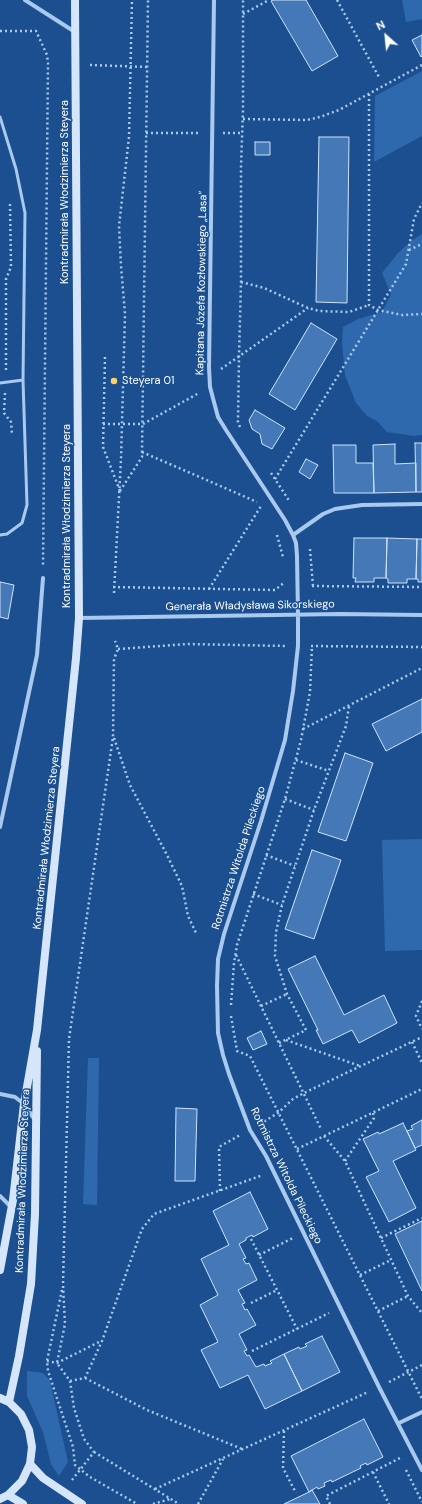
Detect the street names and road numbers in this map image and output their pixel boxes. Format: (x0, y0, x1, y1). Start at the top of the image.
street label: Kontradmirała Włodzimierza Steyera (58, 100, 72, 284)
street label: Kapitana Józefa Kozłowskiego „Lasa” (194, 191, 210, 375)
street label: Kontradmirała Włodzimierza Steyera (60, 424, 74, 608)
street label: Generała Władysława Sikorskiego (165, 598, 335, 614)
street label: Kontradmirała Włodzimierza Steyera (31, 746, 63, 930)
street label: Rotmistrza Witolda Pileckiego (210, 785, 268, 931)
street label: Kontradmirała Włodzimierza Steyera (13, 1089, 33, 1273)
street label: Rotmistrza Witolda Pileckiego (247, 1106, 325, 1246)

